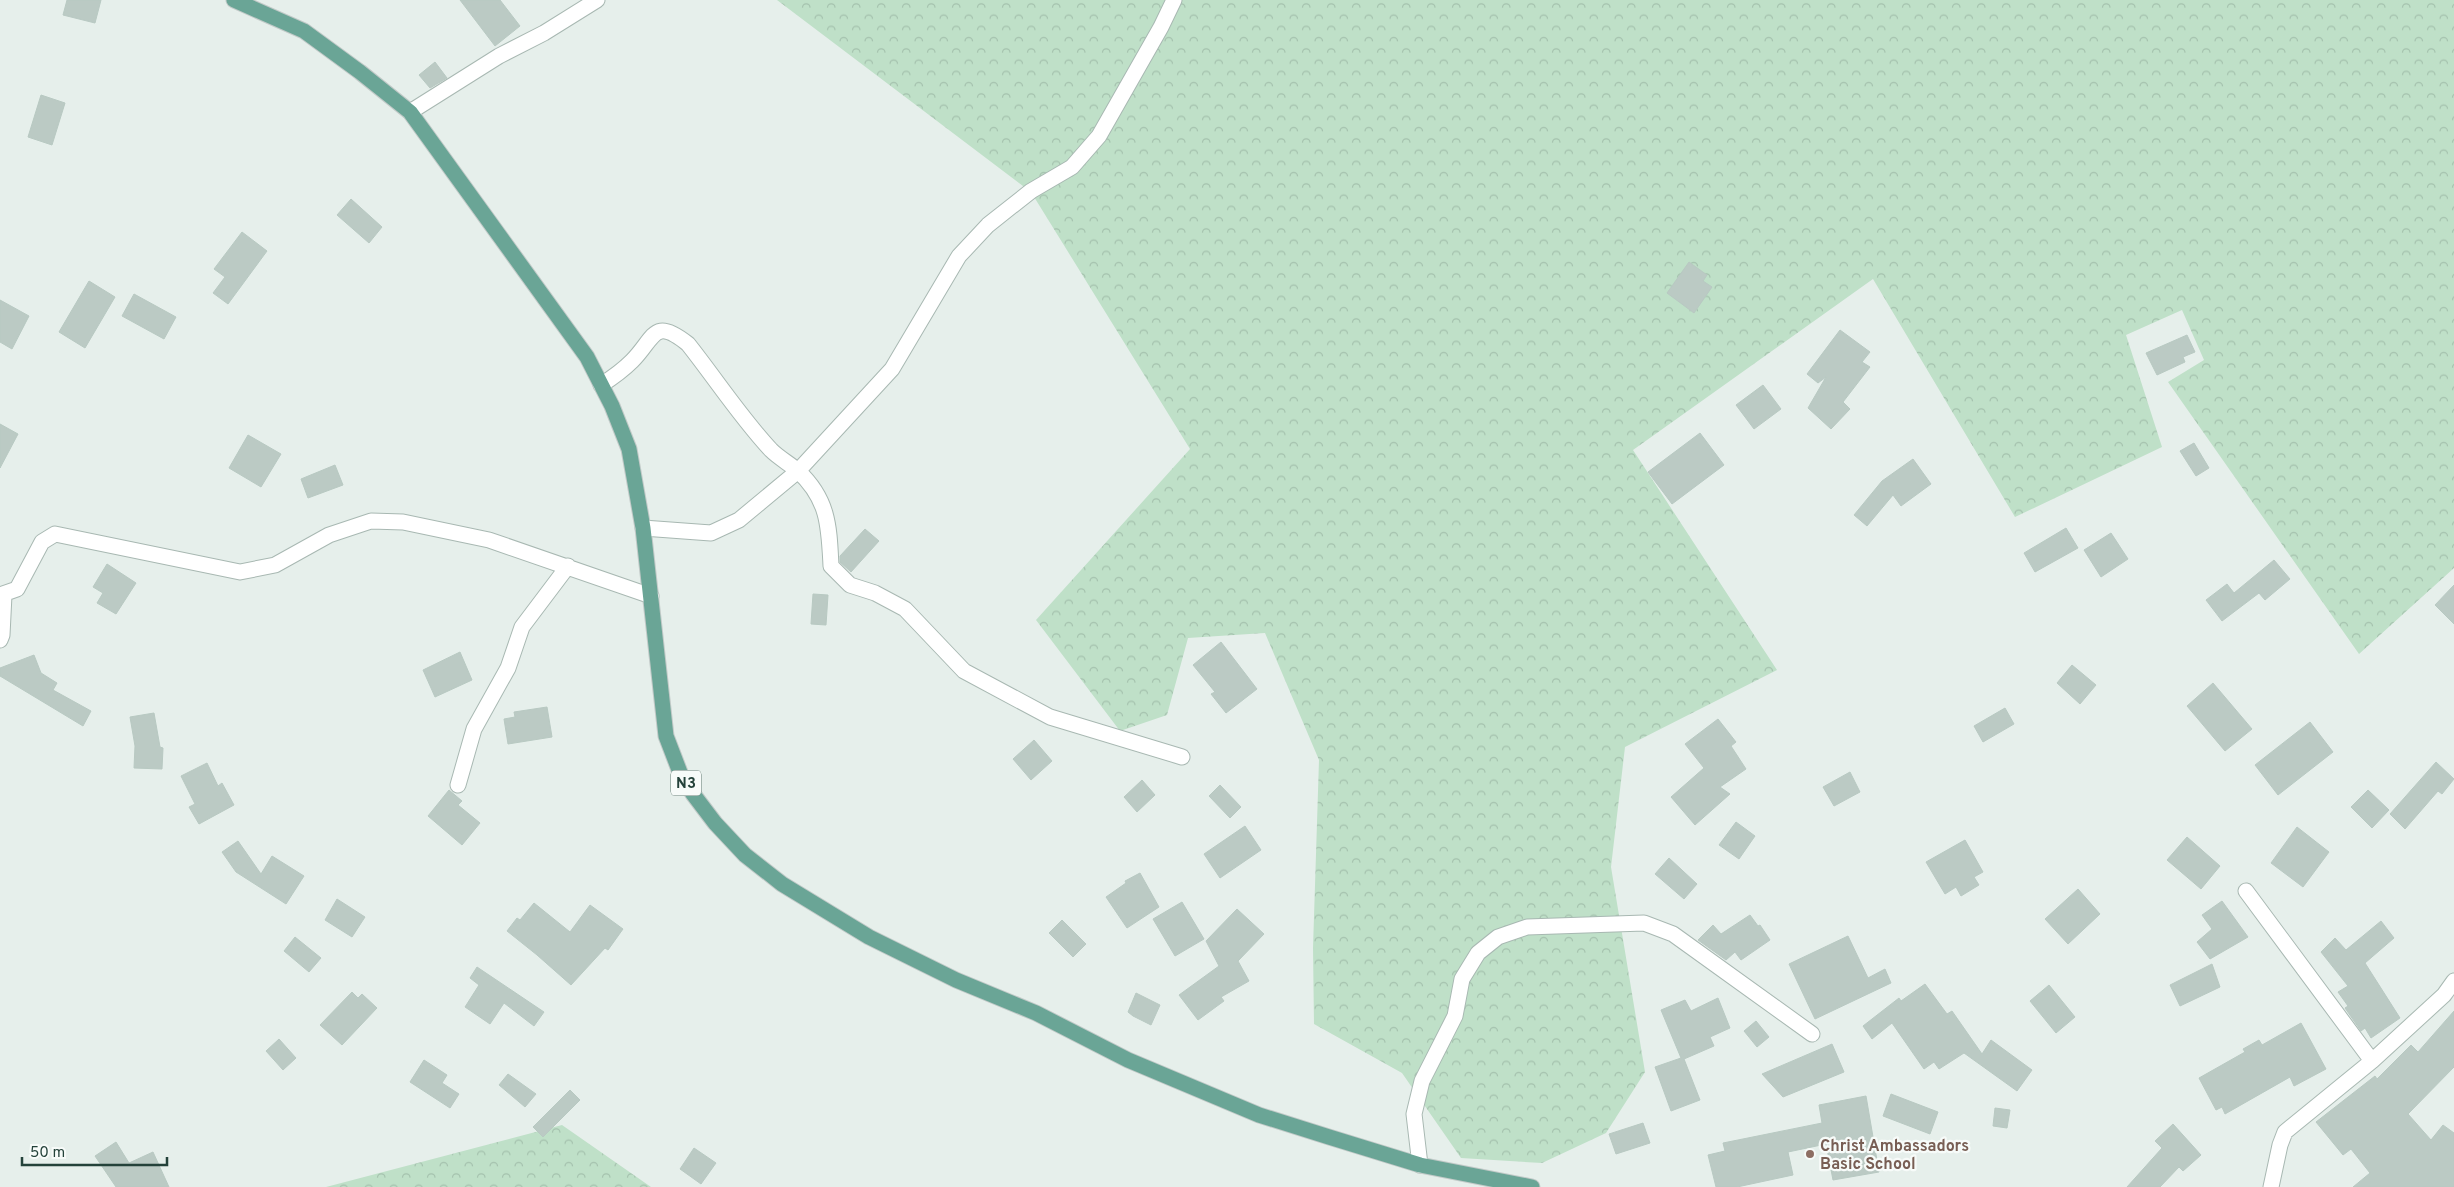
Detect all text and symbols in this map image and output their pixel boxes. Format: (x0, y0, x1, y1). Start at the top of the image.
road number: N3 (671, 770, 701, 796)
scale bar (22, 1134, 168, 1166)
place label: Christ Ambassadors Basic School (1820, 1137, 1969, 1175)
text: 50 m (30, 1144, 65, 1163)
marker: Christ Ambassadors Basic School (1804, 1148, 1816, 1160)

